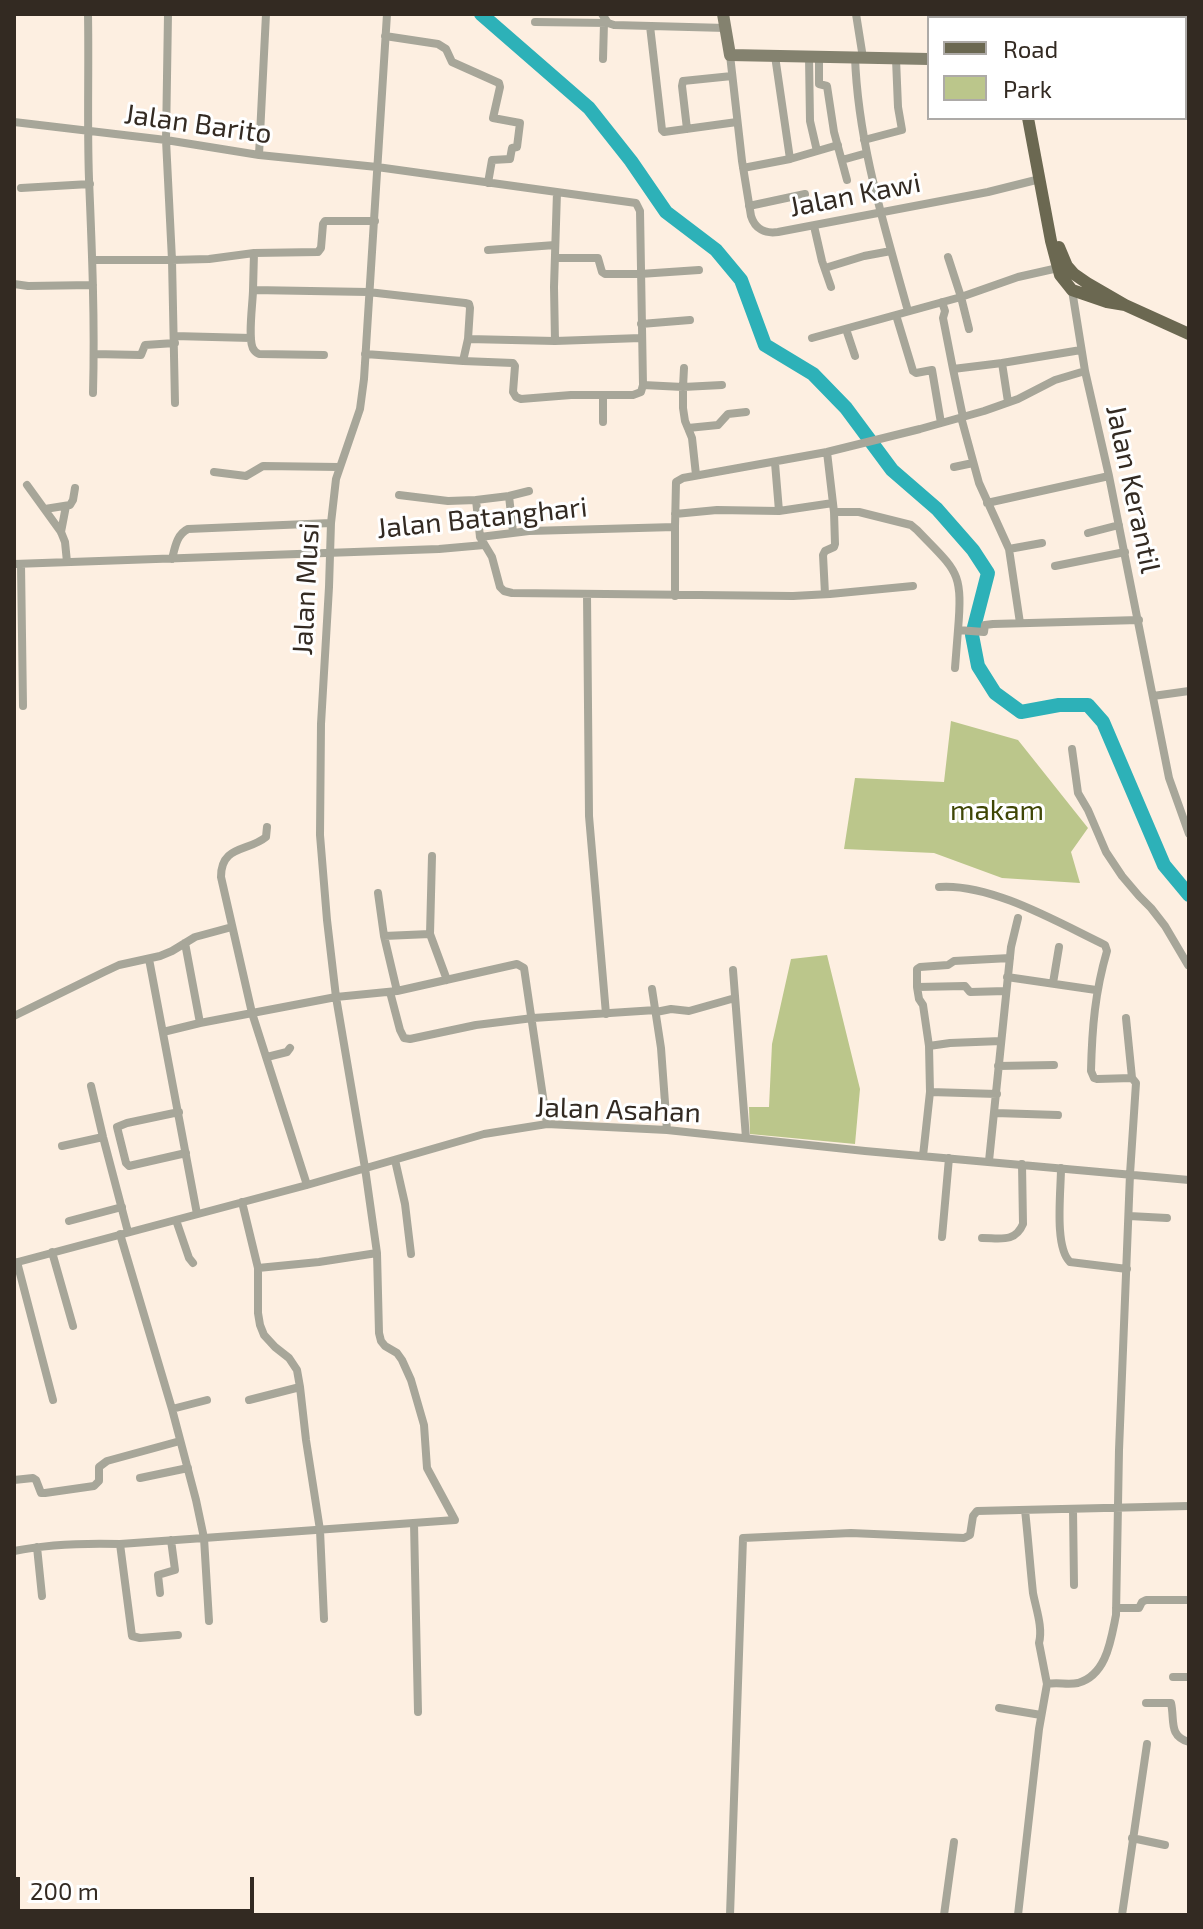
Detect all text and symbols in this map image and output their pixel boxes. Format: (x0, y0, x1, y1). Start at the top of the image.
legend (927, 16, 1187, 120)
text: Road (1003, 34, 1058, 63)
text: Park (1003, 74, 1052, 103)
street label: Jalan Barito (122, 97, 274, 151)
street label: Jalan Kawi (787, 166, 923, 224)
street label: Jalan Kerantil (1099, 402, 1167, 576)
street label: Jalan Batanghari (375, 490, 589, 546)
street label: Jalan Musi (286, 522, 326, 656)
park label: makam (950, 794, 1044, 828)
street label: Jalan Asahan (534, 1090, 702, 1130)
scale bar (20, 1861, 258, 1911)
text: 200 m (30, 1876, 99, 1905)

